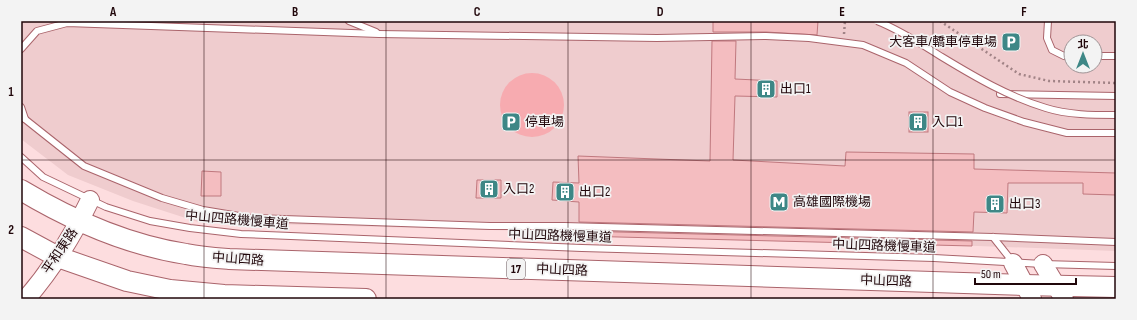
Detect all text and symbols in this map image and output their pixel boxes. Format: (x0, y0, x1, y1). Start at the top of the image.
text: A (109, 4, 117, 20)
text: B (292, 4, 298, 20)
text: C (474, 4, 481, 20)
text: D (657, 4, 664, 20)
text: E (839, 4, 845, 20)
text: F (1021, 4, 1027, 20)
parking icon: 大客車/轎車停車場 (1000, 31, 1022, 53)
place label: 大客車/轎車停車場 (889, 34, 997, 50)
north arrow (1063, 34, 1103, 74)
text: 北 (1078, 38, 1089, 51)
building icon: 出口1 (755, 78, 777, 100)
place label: 出口1 (780, 81, 811, 97)
text: 1 (8, 84, 14, 100)
parking icon: 停車場 (500, 111, 522, 133)
building icon: 入口1 (907, 111, 929, 133)
place label: 停車場 (525, 114, 564, 130)
place label: 入口1 (932, 114, 963, 130)
building icon: 入口2 (478, 178, 500, 200)
place label: 入口2 (503, 181, 534, 197)
building icon: 出口2 (554, 181, 576, 203)
place label: 出口2 (579, 184, 610, 200)
metro station icon: 高雄國際機場 (768, 191, 790, 213)
building icon: 出口3 (984, 193, 1006, 215)
place label: 高雄國際機場 (793, 194, 871, 210)
place label: 出口3 (1009, 196, 1040, 212)
street label: 中山四路機慢車道 (184, 207, 290, 233)
text: 2 (8, 222, 14, 238)
street label: 平和東路 (39, 225, 81, 277)
street label: 中山四路機慢車道 (508, 226, 612, 246)
street label: 中山四路機慢車道 (832, 236, 936, 256)
street label: 中山四路 (211, 249, 265, 269)
road number: 17 (507, 259, 525, 279)
scale bar (975, 260, 1076, 286)
street label: 中山四路 (536, 261, 588, 279)
text: 50 m (981, 267, 1001, 282)
street label: 中山四路 (860, 272, 912, 290)

